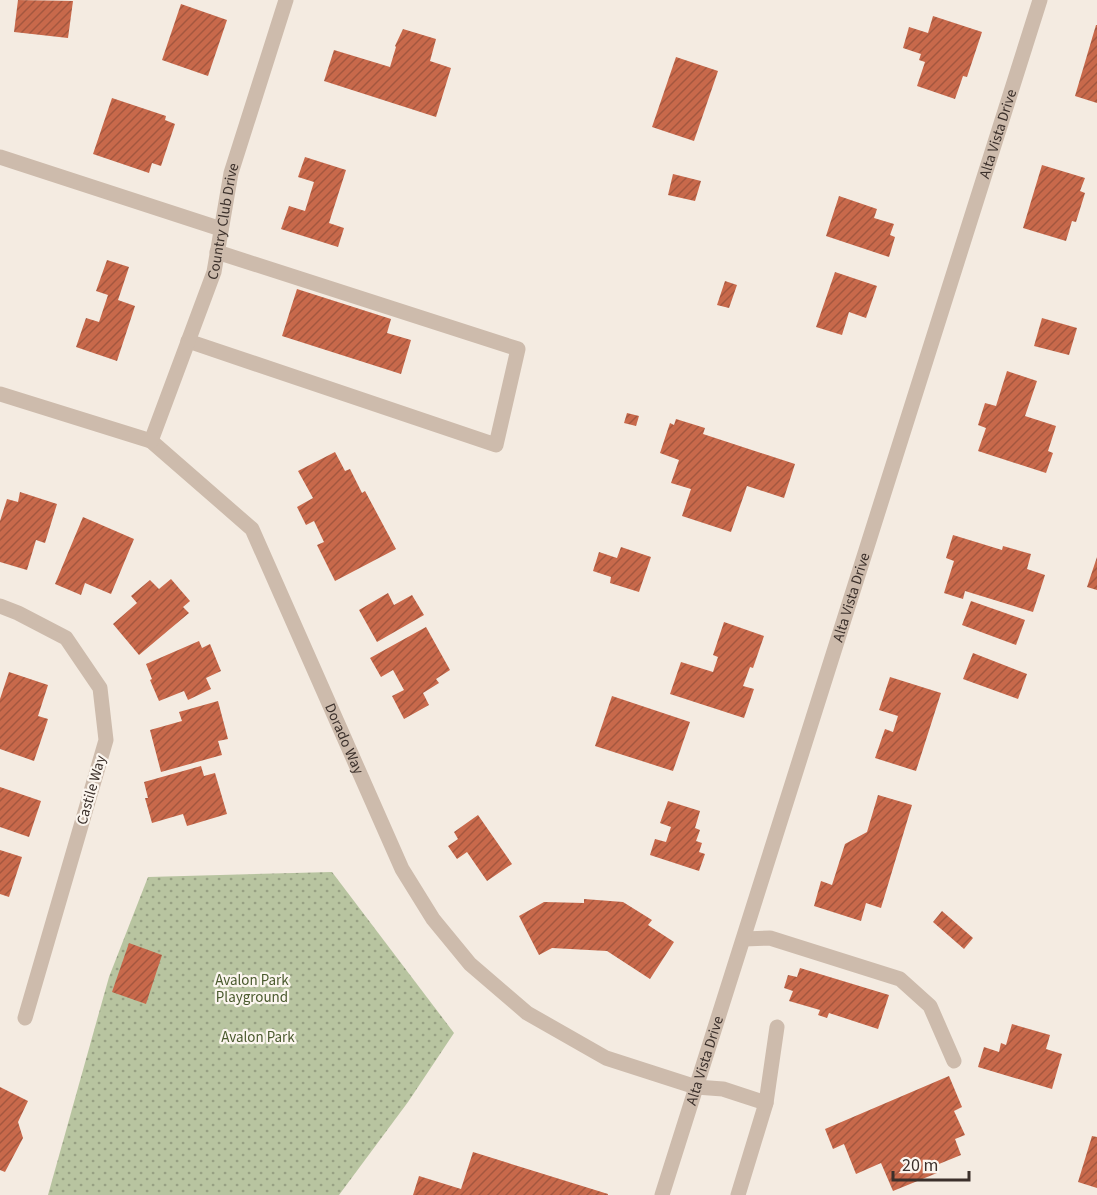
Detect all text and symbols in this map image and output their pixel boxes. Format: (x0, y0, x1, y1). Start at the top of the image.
street label: Alta Vista Drive (974, 87, 1022, 181)
street label: Country Club Drive (202, 160, 245, 283)
street label: Alta Vista Drive (828, 550, 876, 645)
street label: Dorado Way (319, 700, 369, 777)
street label: Castile Way (72, 753, 111, 827)
park label: Avalon Park Playground (215, 970, 289, 1008)
street label: Alta Vista Drive (681, 1013, 729, 1108)
park label: Avalon Park (221, 1027, 295, 1048)
scale bar (893, 1144, 970, 1182)
text: 20 m (902, 1153, 938, 1178)

